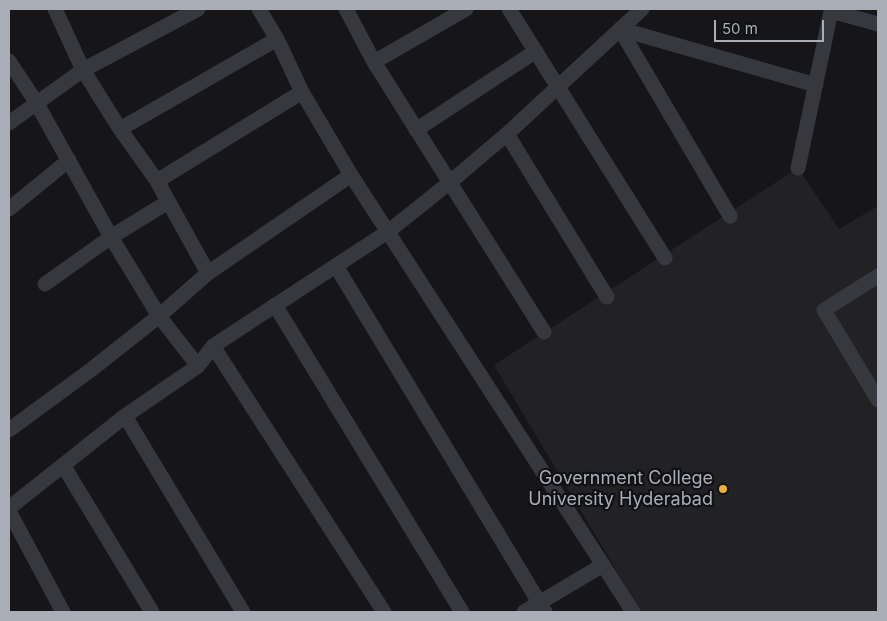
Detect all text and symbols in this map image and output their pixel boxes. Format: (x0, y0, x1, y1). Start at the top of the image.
scale bar (717, 10, 827, 42)
text: 50 m (722, 19, 758, 38)
place label: Government College University Hyderabad (528, 468, 713, 510)
marker: Government College University Hyderabad (717, 483, 729, 495)

